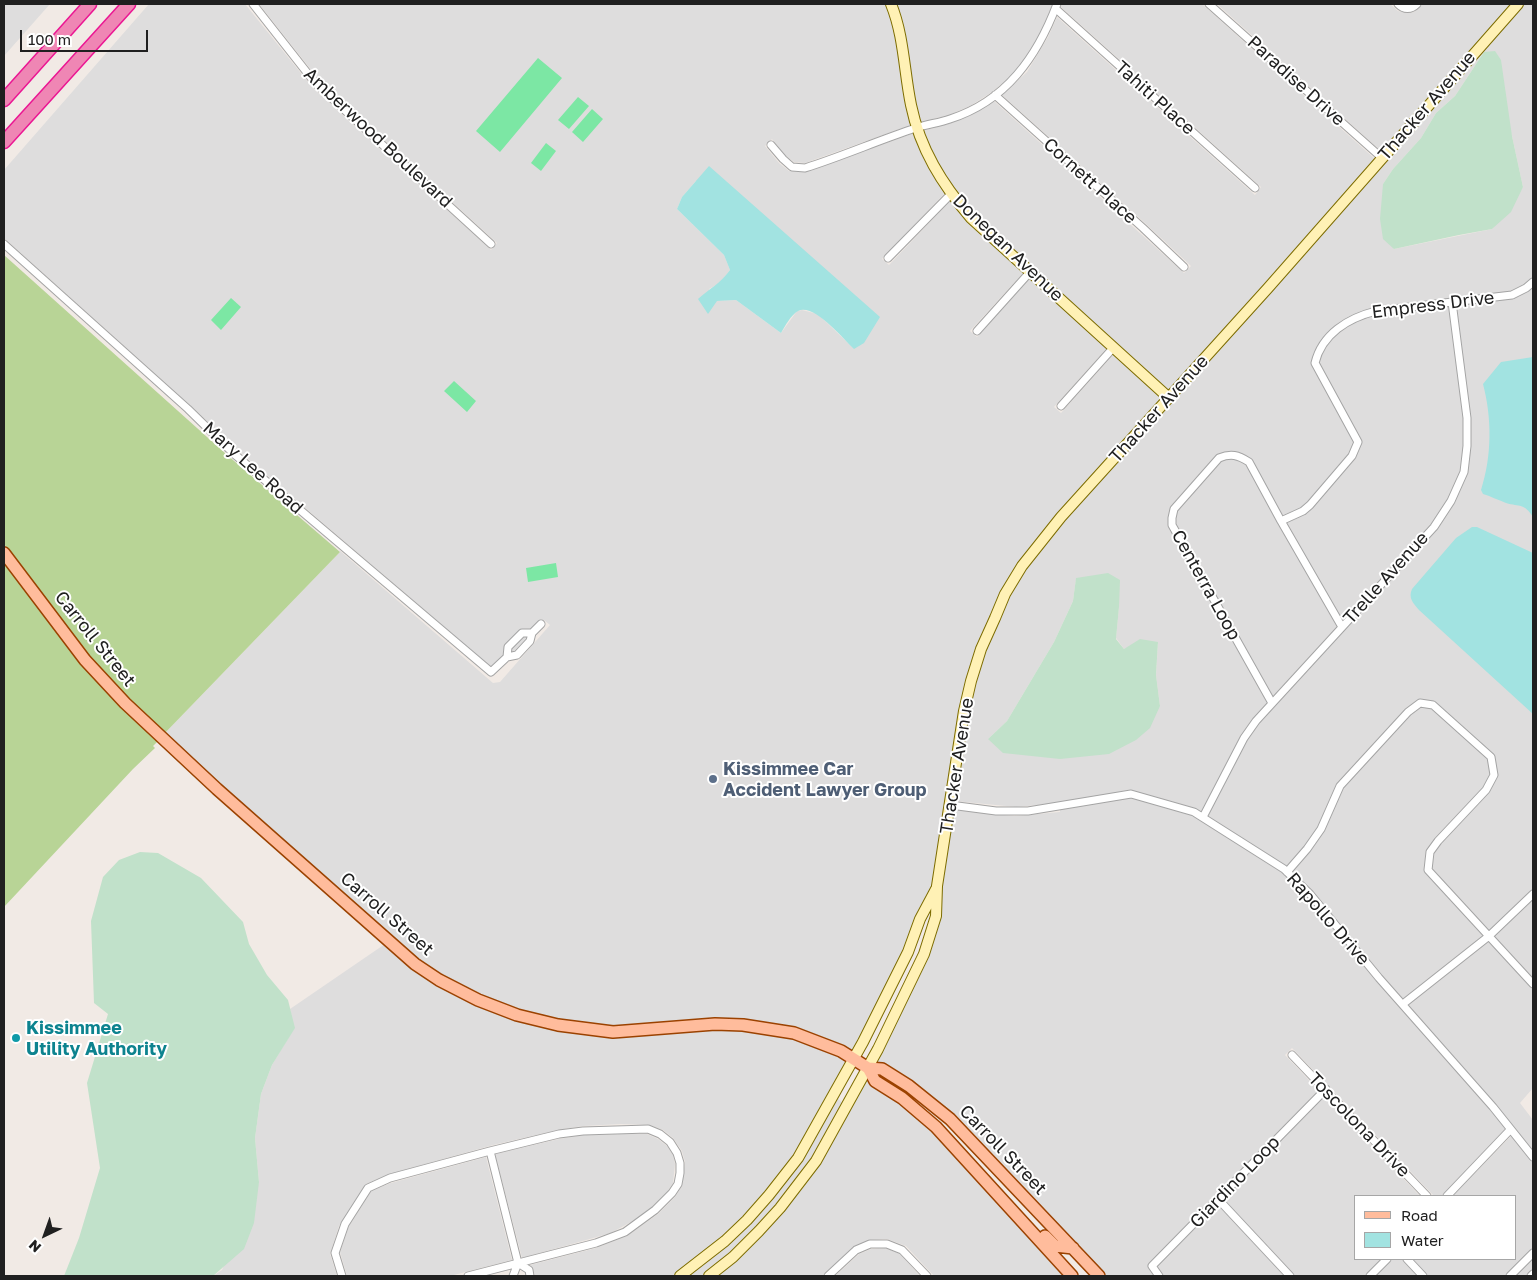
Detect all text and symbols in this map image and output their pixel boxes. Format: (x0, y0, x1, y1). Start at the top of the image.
scale bar (22, 20, 150, 52)
text: 100 m (28, 30, 71, 48)
street label: Paradise Drive (1243, 32, 1349, 130)
street label: Thacker Avenue (1374, 47, 1480, 165)
street label: Tahiti Place (1111, 56, 1199, 140)
street label: Amberwood Boulevard (299, 63, 457, 213)
street label: Cornett Place (1039, 133, 1141, 229)
street label: Donegan Avenue (948, 190, 1068, 306)
street label: Empress Drive (1370, 287, 1496, 323)
street label: Thacker Avenue (1105, 351, 1213, 467)
street label: Mary Lee Road (198, 417, 308, 519)
street label: Centerra Loop (1167, 526, 1245, 644)
street label: Trelle Avenue (1339, 527, 1433, 629)
street label: Carroll Street (50, 587, 140, 691)
street label: Thacker Avenue (936, 696, 978, 836)
place label: Kissimmee Car Accident Lawyer Group (723, 758, 927, 801)
marker: Kissimmee Car Accident Lawyer Group (707, 773, 719, 785)
street label: Carroll Street (336, 868, 438, 960)
street label: Rapollo Drive (1282, 868, 1374, 970)
place label: Kissimmee Utility Authority (26, 1017, 167, 1060)
marker: Kissimmee Utility Authority (10, 1032, 22, 1044)
street label: Toscolona Drive (1304, 1068, 1414, 1182)
street label: Carroll Street (955, 1101, 1051, 1199)
street label: Giardino Loop (1186, 1132, 1284, 1232)
legend (1354, 1195, 1517, 1260)
text: Road (1401, 1206, 1438, 1224)
north arrow (20, 1210, 70, 1260)
text: Water (1401, 1231, 1444, 1249)
text: N (25, 1237, 44, 1256)

